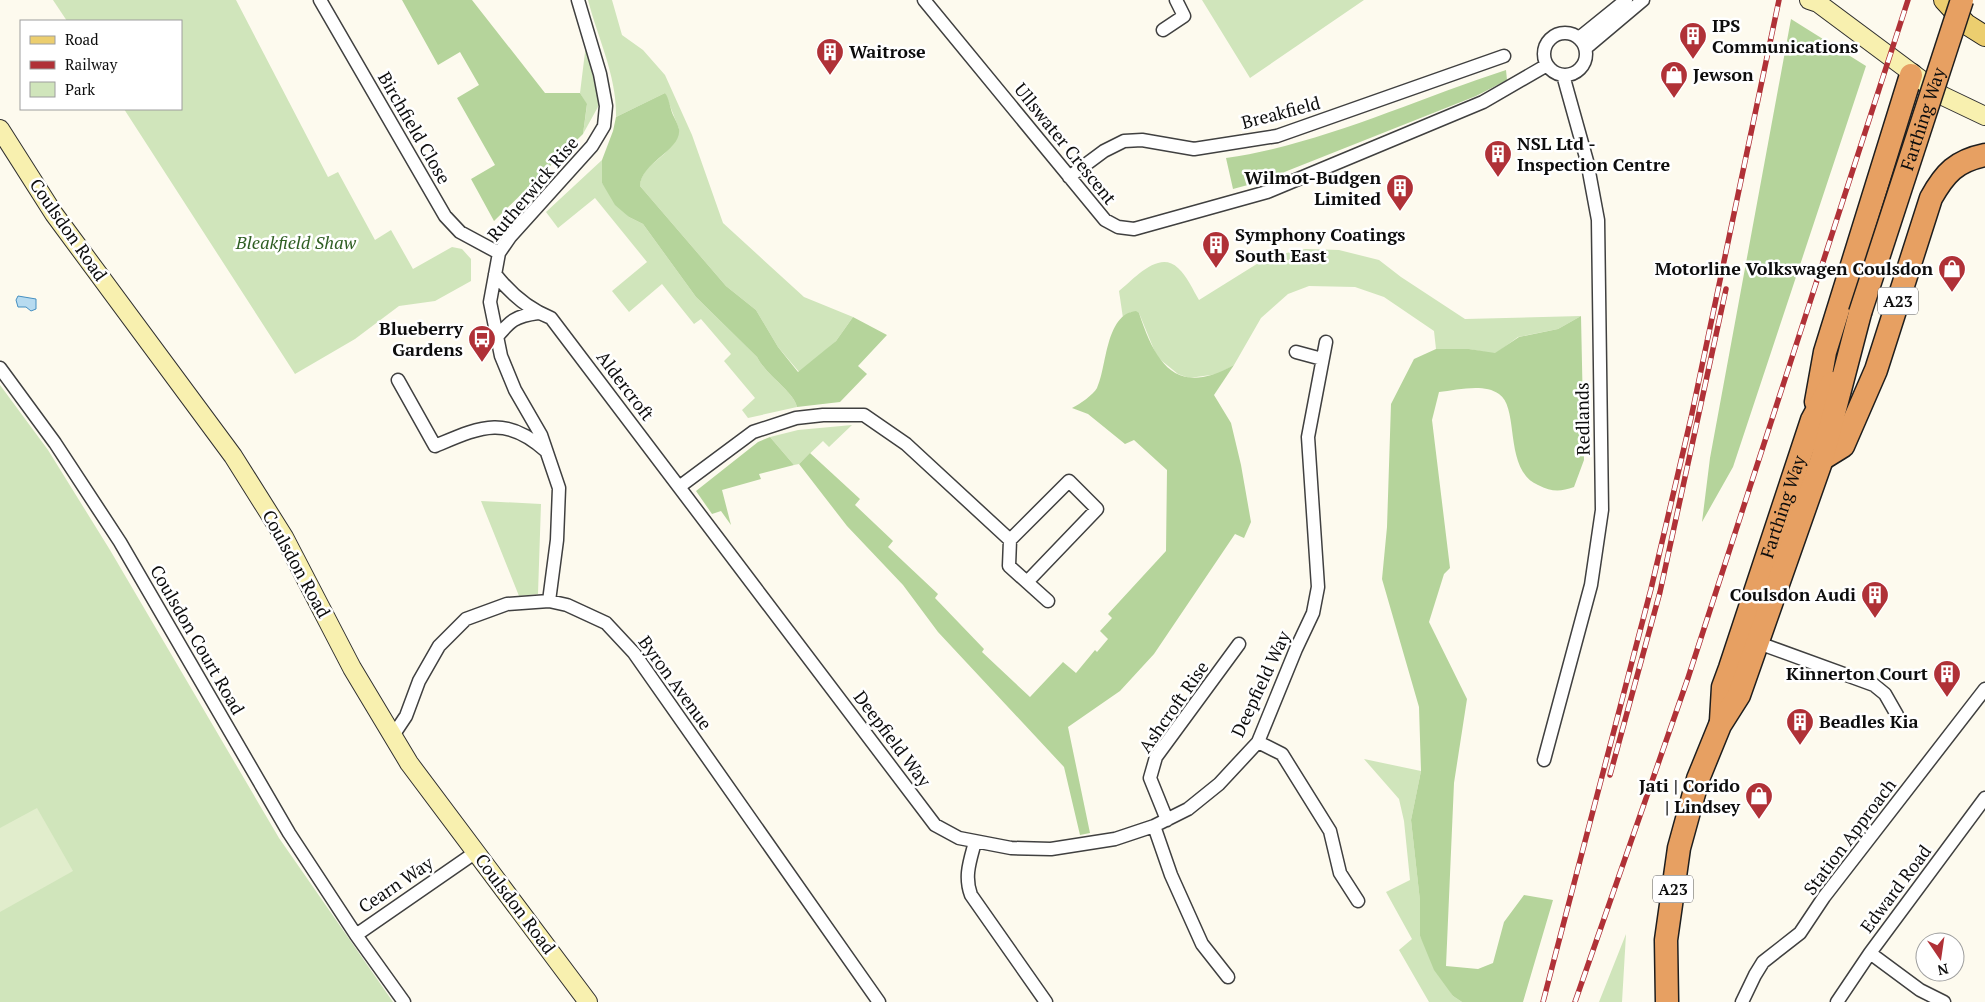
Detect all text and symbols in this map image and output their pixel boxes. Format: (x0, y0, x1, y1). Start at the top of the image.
place label: IPS Communications (1712, 13, 1858, 58)
legend (20, 20, 182, 110)
building icon: IPS Communications (1678, 21, 1708, 60)
text: Road (65, 29, 98, 49)
building icon: Waitrose (815, 37, 845, 76)
place label: Waitrose (849, 39, 926, 63)
text: Railway (65, 54, 118, 74)
shop icon: Jewson (1659, 60, 1689, 99)
place label: Jewson (1693, 62, 1754, 86)
street label: Farthing Way (1894, 63, 1951, 173)
street label: Birchfield Close (373, 67, 457, 188)
street label: Ullswater Crescent (1009, 78, 1122, 209)
text: Park (65, 79, 95, 99)
street label: Breakfield (1239, 90, 1323, 134)
street label: Rutherwick Rise (481, 131, 583, 246)
place label: NSL Ltd - Inspection Centre (1517, 131, 1670, 176)
building icon: NSL Ltd - Inspection Centre (1483, 139, 1513, 178)
place label: Wilmot-Budgen Limited (1244, 165, 1381, 210)
street label: Coulsdon Road (25, 173, 113, 285)
building icon: Wilmot-Budgen Limited (1385, 173, 1415, 212)
place label: Symphony Coatings South East (1235, 222, 1405, 267)
park label: Bleakfield Shaw (235, 230, 357, 254)
building icon: Symphony Coatings South East (1201, 230, 1231, 269)
shop icon: Motorline Volkswagen Coulsdon (1937, 254, 1967, 293)
place label: Motorline Volkswagen Coulsdon (1655, 256, 1933, 280)
road number: A23 (1878, 288, 1918, 314)
place label: Blueberry Gardens (379, 316, 463, 361)
bus stop icon: Blueberry Gardens (467, 324, 497, 363)
street label: Aldercroft (592, 346, 660, 425)
street label: Redlands (1569, 382, 1595, 456)
street label: Farthing Way (1754, 451, 1811, 561)
street label: Coulsdon Road (257, 505, 336, 622)
street label: Coulsdon Court Road (145, 560, 251, 719)
building icon: Coulsdon Audi (1860, 580, 1890, 619)
place label: Coulsdon Audi (1730, 582, 1856, 606)
street label: Deepfield Way (1225, 626, 1296, 741)
street label: Byron Avenue (634, 631, 718, 734)
street label: Ashcroft Rise (1133, 656, 1214, 757)
building icon: Kinnerton Court (1932, 659, 1962, 698)
place label: Kinnerton Court (1786, 661, 1928, 685)
street label: Deepfield Way (849, 685, 937, 792)
building icon: Beadles Kia (1785, 707, 1815, 746)
place label: Beadles Kia (1819, 709, 1919, 733)
place label: Jati | Corido | Lindsey (1639, 773, 1740, 818)
street label: Station Approach (1798, 773, 1901, 899)
shop icon: Jati | Corido | Lindsey (1744, 781, 1774, 820)
street label: Edward Road (1854, 840, 1936, 937)
street label: Coulsdon Road (470, 848, 561, 958)
street label: Cearn Way (353, 850, 438, 918)
road number: A23 (1653, 876, 1693, 902)
north arrow (1915, 932, 1965, 982)
text: N (1935, 960, 1950, 981)

